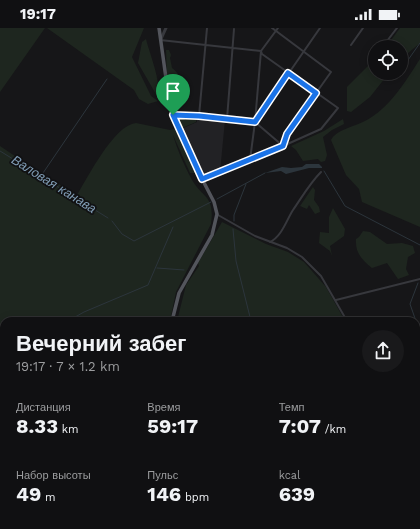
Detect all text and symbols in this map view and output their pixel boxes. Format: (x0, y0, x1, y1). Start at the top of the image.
text: 19:17 (20, 5, 56, 23)
map controls (368, 40, 408, 80)
button: locate (368, 40, 408, 80)
pin (156, 74, 190, 115)
icon: arrive (162, 80, 184, 102)
water label: Валовая канава (9, 152, 99, 216)
button: share (362, 330, 404, 372)
text: Вечерний забег (16, 331, 187, 356)
text: 19:17 · 7 × 1.2 km (16, 359, 120, 374)
text: Дистанция (16, 401, 71, 414)
text: Время (147, 401, 180, 414)
text: Темп (279, 401, 304, 414)
text: 8.33 (16, 414, 58, 438)
text: 59:17 (147, 414, 198, 438)
text: 7:07 (279, 414, 321, 438)
text: km (58, 423, 79, 436)
text: /km (321, 423, 346, 436)
text: Набор высоты (16, 469, 91, 482)
text: Пульс (147, 469, 178, 482)
text: kcal (279, 469, 300, 482)
text: 49 (16, 482, 41, 506)
text: 146 (147, 482, 181, 506)
text: 639 (279, 482, 315, 506)
text: m (41, 491, 55, 504)
text: bpm (181, 491, 209, 504)

